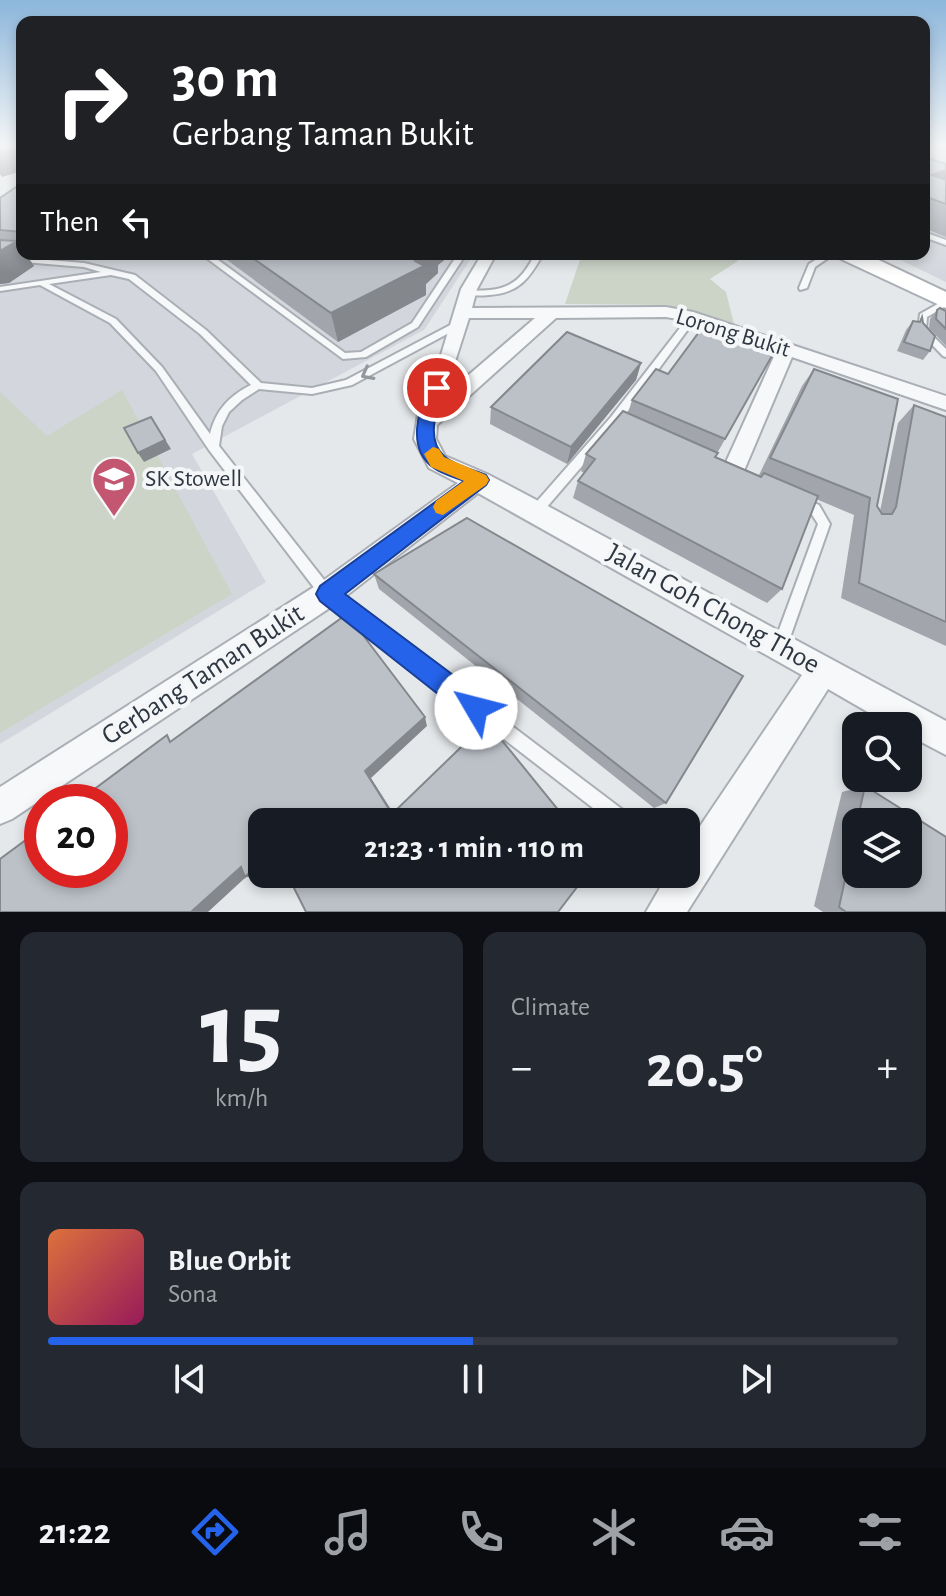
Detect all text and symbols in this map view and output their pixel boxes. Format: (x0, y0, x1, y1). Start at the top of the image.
icon: right (40, 48, 144, 152)
text: 30 m (172, 51, 279, 107)
text: Gerbang Taman Bukit (172, 116, 473, 152)
icon: left (115, 200, 159, 244)
text: Then (40, 207, 99, 237)
street label: Lorong Bukit (673, 304, 793, 362)
pin (403, 354, 471, 422)
one-way arrow (360, 364, 375, 379)
icon: arrive (415, 366, 459, 410)
school or university icon: SK Stowell (90, 455, 138, 518)
place label: SK Stowell (145, 467, 242, 491)
street label: Jalan Goh Chong Thoe (602, 539, 824, 679)
street label: Gerbang Taman Bukit (97, 599, 309, 751)
position arrow (434, 666, 518, 750)
map controls (842, 712, 922, 888)
button: search (842, 712, 922, 792)
speed limit sign: 20 (24, 784, 128, 888)
button: layers (842, 808, 922, 888)
text: 21:23 · 1 min · 110 m (364, 833, 584, 863)
text: 15 (200, 979, 283, 1083)
text: Climate (511, 994, 590, 1020)
text: 20.5° (646, 1038, 763, 1098)
text: − (511, 1046, 532, 1090)
text: + (877, 1046, 898, 1090)
text: km/h (215, 1085, 268, 1111)
text: Blue Orbit (168, 1246, 291, 1276)
text: Sona (168, 1281, 218, 1307)
icon: previous (168, 1357, 212, 1401)
icon: pause (451, 1357, 495, 1401)
icon: next (734, 1357, 778, 1401)
icon: directions (187, 1504, 243, 1560)
icon: music (320, 1504, 376, 1560)
icon: phone (453, 1504, 509, 1560)
icon: climate (586, 1504, 642, 1560)
icon: car (719, 1504, 775, 1560)
icon: filters (852, 1504, 908, 1560)
text: 21:22 (38, 1514, 111, 1550)

